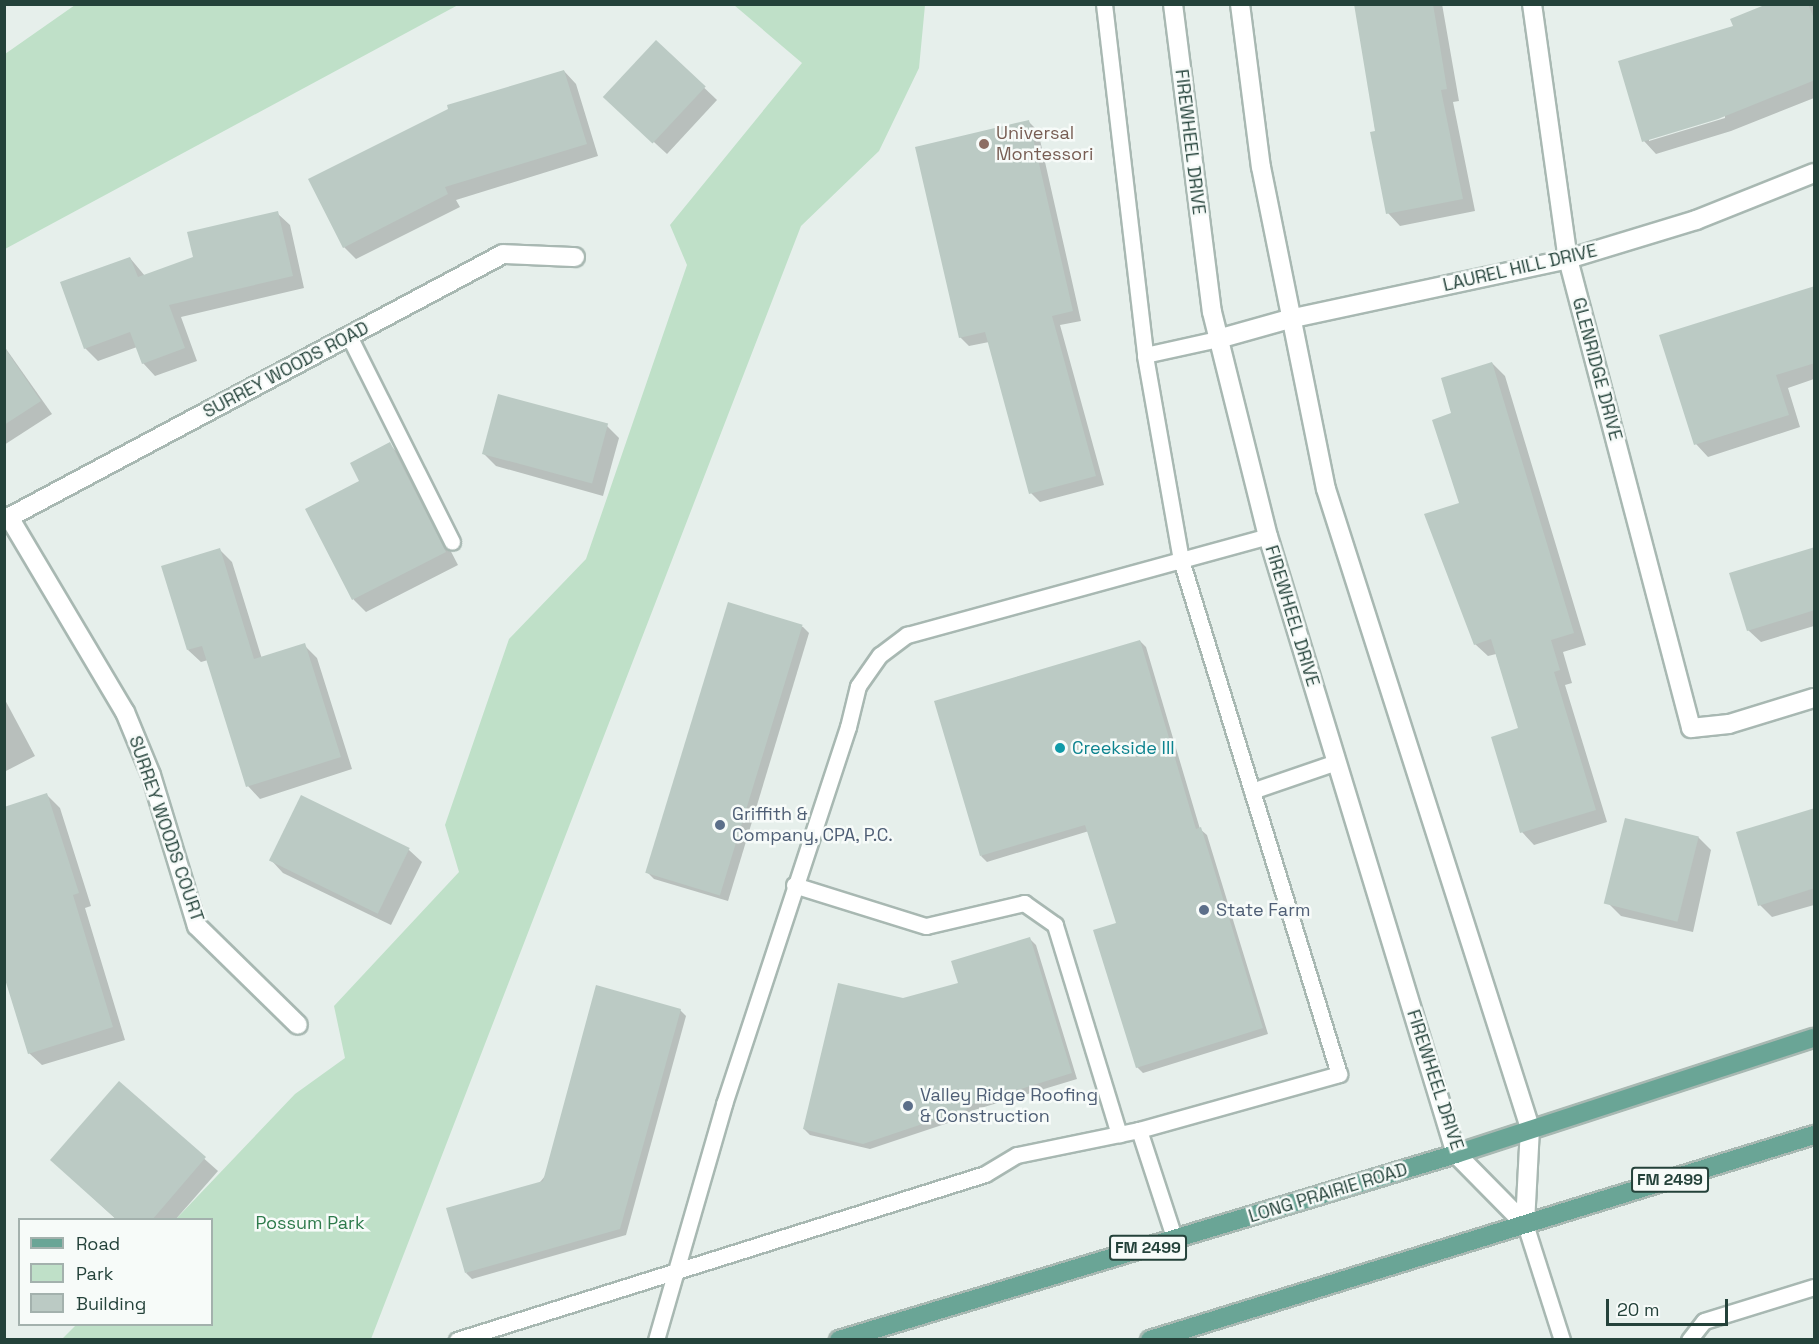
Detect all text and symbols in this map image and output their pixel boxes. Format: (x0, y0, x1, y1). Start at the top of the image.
street label: FIREWHEEL DRIVE (1170, 68, 1210, 216)
place label: Universal Montessori (996, 123, 1093, 166)
marker: Universal Montessori (977, 137, 991, 151)
street label: LAUREL HILL DRIVE (1440, 240, 1600, 296)
street label: GLENRIDGE DRIVE (1568, 295, 1626, 443)
street label: SURREY WOODS ROAD (199, 317, 373, 423)
street label: FIREWHEEL DRIVE (1260, 543, 1324, 689)
street label: SURREY WOODS COURT (124, 733, 208, 925)
place label: Creekside III (1072, 737, 1175, 759)
marker: Creekside III (1053, 741, 1067, 755)
place label: Griffith & Company, CPA, P.C. (732, 804, 894, 846)
marker: Griffith & Company, CPA, P.C. (713, 818, 727, 832)
place label: State Farm (1216, 899, 1310, 921)
marker: State Farm (1197, 903, 1211, 917)
street label: FIREWHEEL DRIVE (1402, 1007, 1468, 1153)
place label: Valley Ridge Roofing & Construction (920, 1085, 1098, 1128)
marker: Valley Ridge Roofing & Construction (901, 1099, 915, 1113)
street label: LONG PRAIRIE ROAD (1246, 1159, 1410, 1227)
road number: FM 2499 (1631, 1167, 1709, 1193)
park label: Possum Park (255, 1212, 365, 1234)
legend (18, 1218, 213, 1326)
text: Road (76, 1232, 120, 1255)
road number: FM 2499 (1109, 1235, 1187, 1261)
text: Park (76, 1262, 113, 1285)
scale bar (1609, 1287, 1730, 1325)
text: Building (76, 1292, 146, 1315)
text: 20 m (1617, 1298, 1660, 1321)

